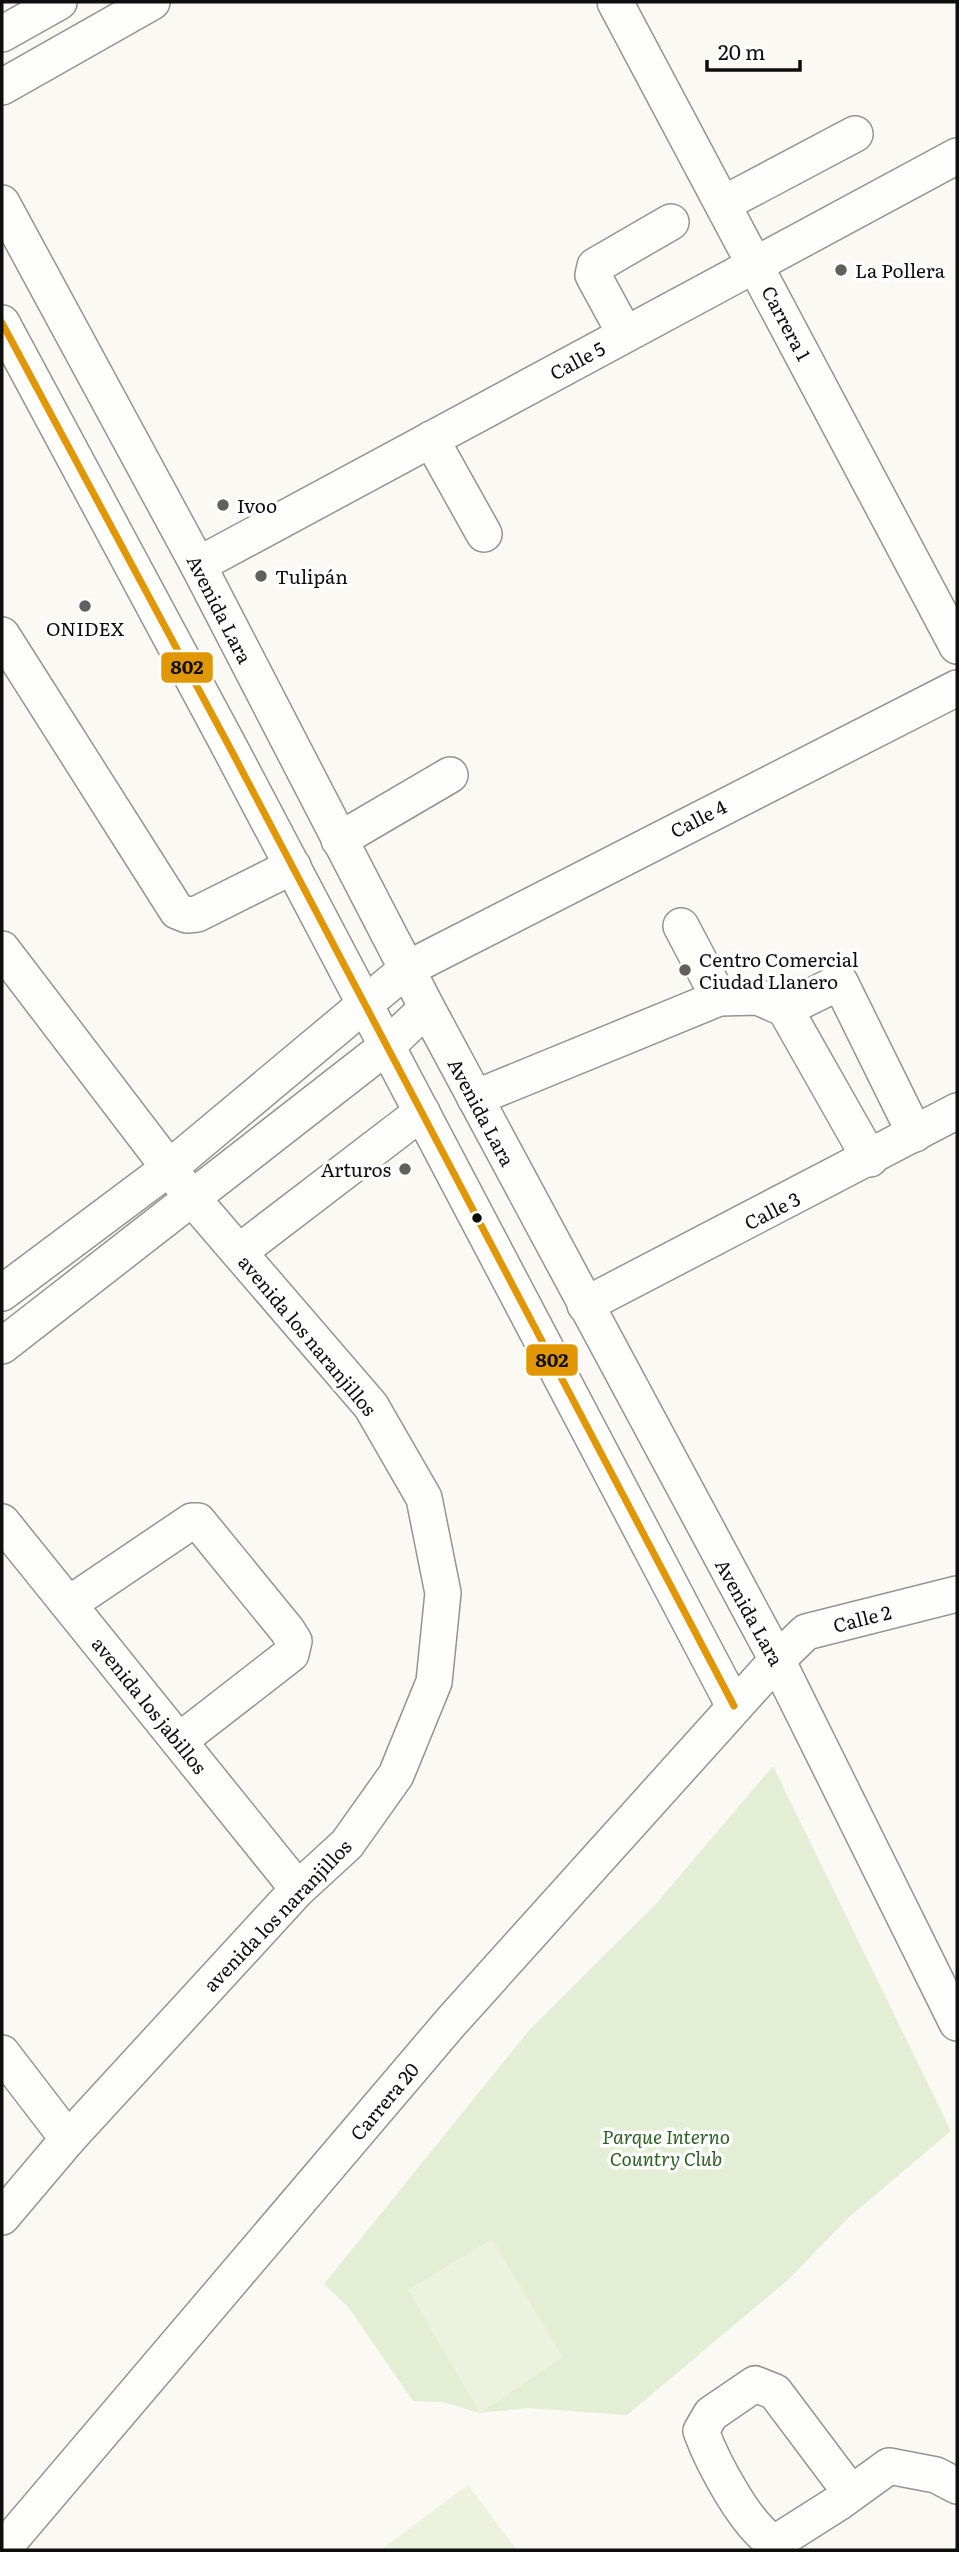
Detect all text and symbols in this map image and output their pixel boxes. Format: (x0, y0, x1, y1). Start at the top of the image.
scale bar (707, 28, 800, 72)
text: 20 m (718, 35, 765, 66)
place label: La Pollera (855, 256, 946, 284)
marker: La Pollera (833, 262, 849, 278)
street label: Carrera 1 (756, 281, 819, 366)
street label: Calle 5 (544, 334, 610, 386)
place label: Ivoo (237, 491, 277, 519)
marker: Ivoo (215, 497, 231, 513)
street label: Avenida Lara (181, 550, 260, 669)
place label: Tulipán (275, 562, 348, 590)
marker: Tulipán (253, 568, 269, 584)
marker: ONIDEX (77, 598, 93, 614)
place label: ONIDEX (46, 614, 125, 642)
line badge: 802 (160, 651, 214, 684)
text: 802 (171, 652, 203, 680)
street label: Calle 4 (665, 792, 732, 844)
place label: Centro Comercial Ciudad Llanero (699, 945, 858, 995)
marker: Centro Comercial Ciudad Llanero (677, 962, 693, 978)
street label: Avenida Lara (442, 1053, 523, 1172)
place label: Arturos (321, 1155, 391, 1183)
marker: Arturos (397, 1161, 413, 1177)
street label: Calle 3 (739, 1184, 805, 1236)
unlabelled marker (470, 1211, 484, 1225)
street label: avenida los naranjillos (232, 1249, 384, 1422)
line badge: 802 (525, 1343, 579, 1377)
text: 802 (536, 1345, 568, 1373)
street label: Avenida Lara (709, 1553, 791, 1671)
street label: Calle 2 (830, 1597, 894, 1639)
street label: avenida los jabillos (86, 1631, 214, 1780)
street label: avenida los naranjillos (197, 1832, 358, 1997)
street label: Carrera 20 (343, 2056, 425, 2146)
park label: Parque Interno Country Club (602, 2122, 730, 2172)

